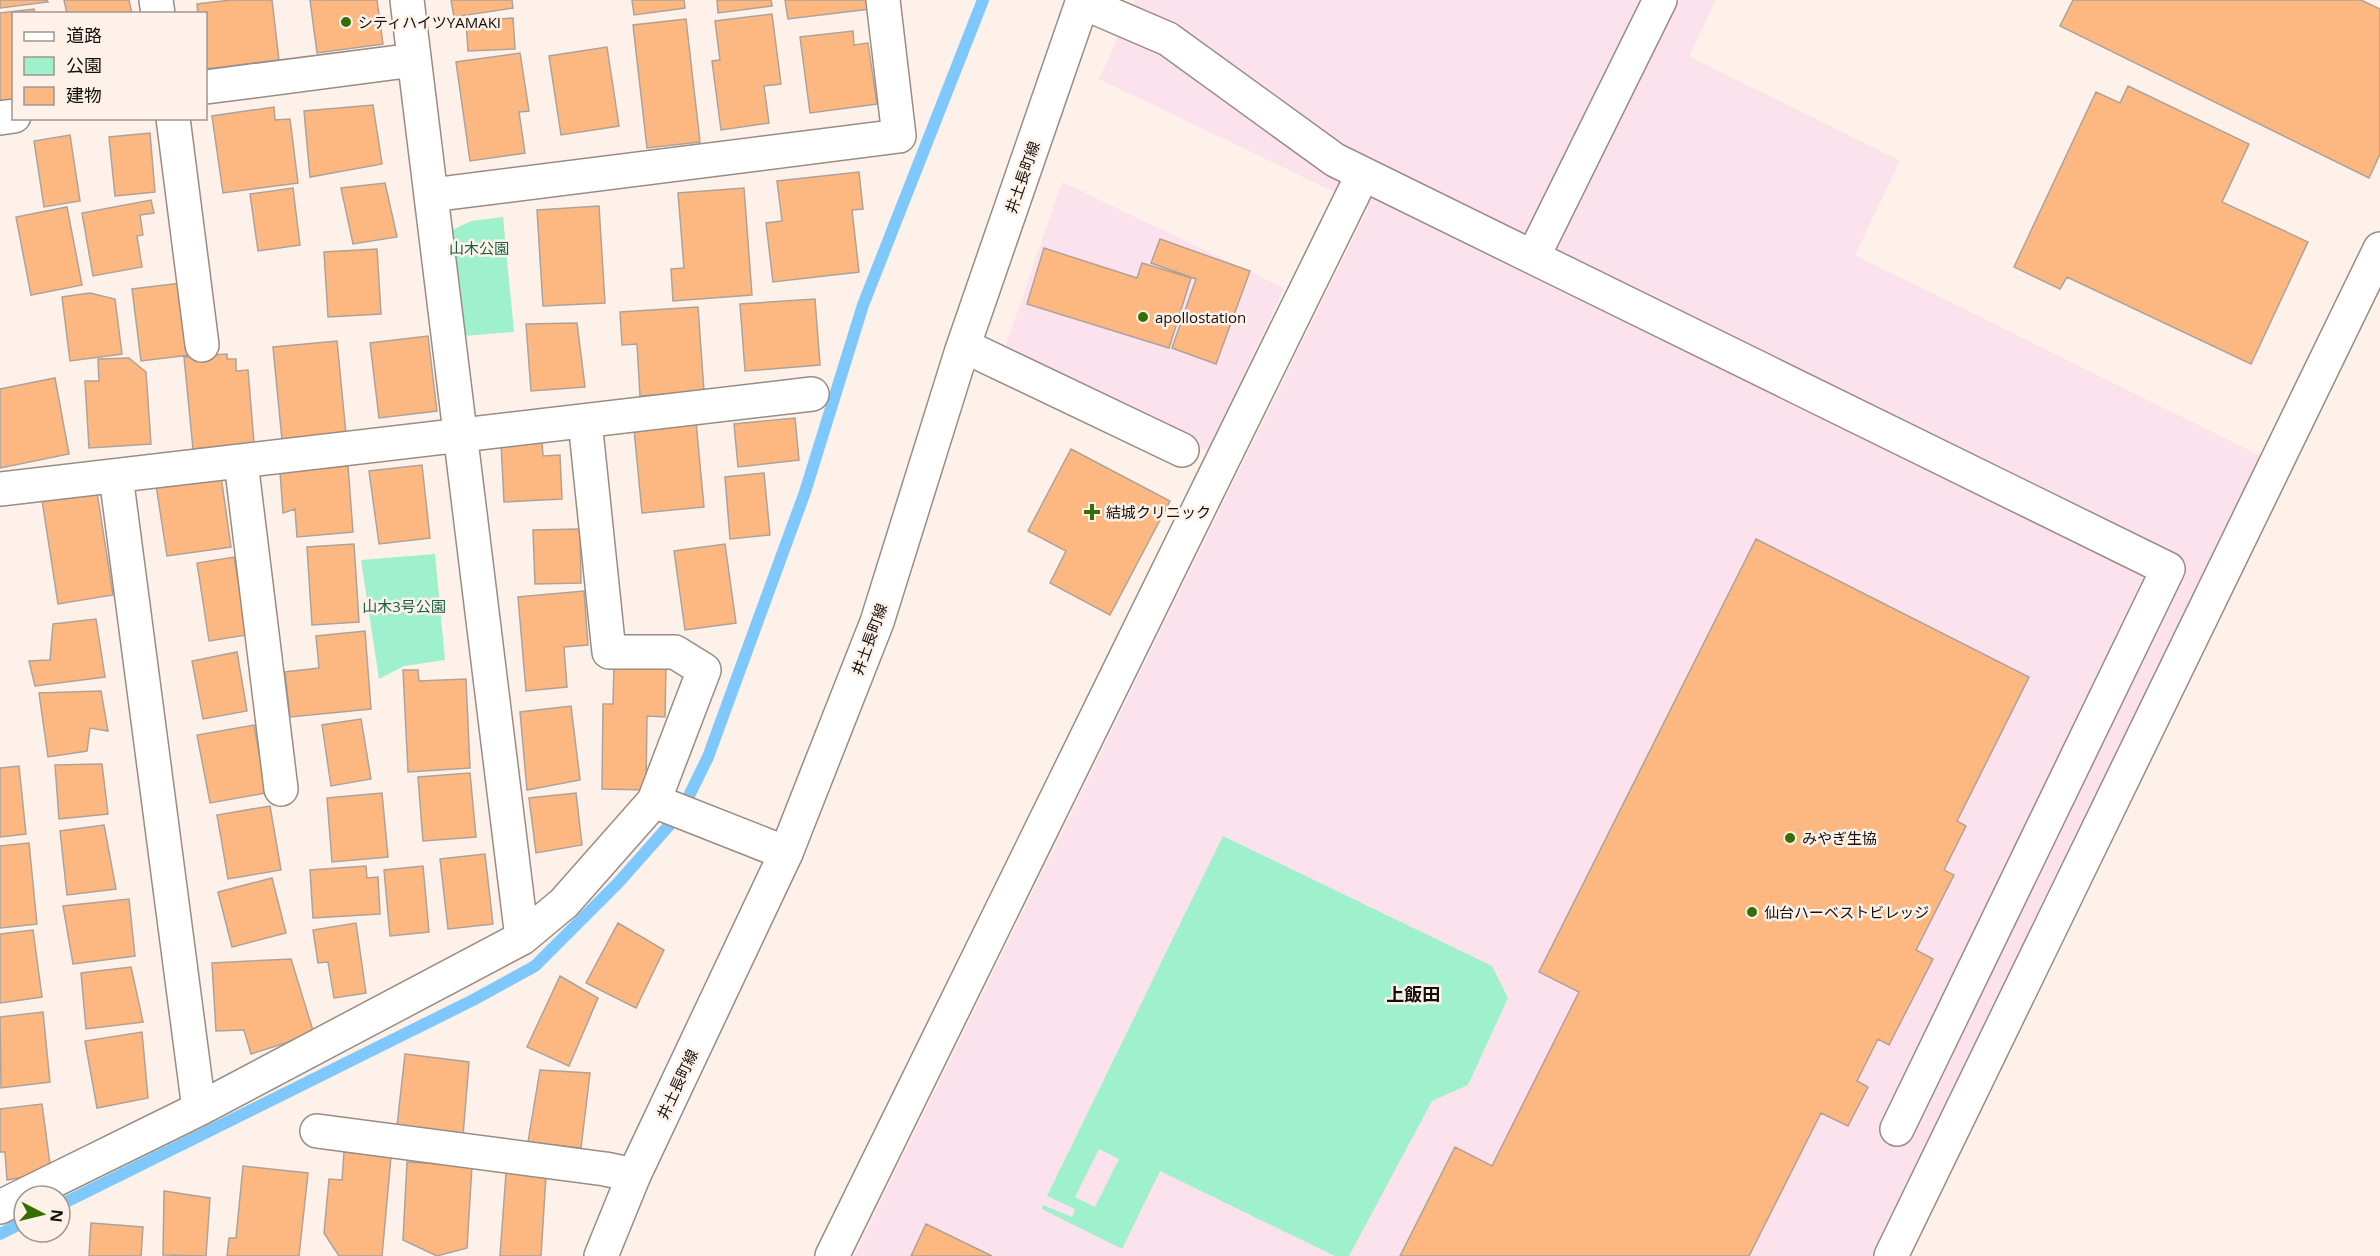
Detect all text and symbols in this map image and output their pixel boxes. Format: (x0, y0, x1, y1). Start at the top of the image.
legend (12, 12, 207, 120)
place label: シティハイツYAMAKI (358, 12, 501, 32)
marker: シティハイツYAMAKI (339, 15, 353, 29)
text: 道路 (66, 23, 102, 47)
text: 公園 (66, 53, 102, 77)
text: 建物 (66, 83, 102, 107)
street label: 井土長町線 (1000, 138, 1044, 216)
park label: 山木公園 (449, 238, 509, 258)
place label: apollostation (1155, 307, 1246, 327)
marker: apollostation (1136, 310, 1150, 324)
place label: 結城クリニック (1106, 502, 1211, 522)
marker: 結城クリニック (1083, 503, 1101, 521)
park label: 山木3号公園 (362, 596, 446, 616)
street label: 井土長町線 (847, 600, 891, 678)
place label: みやぎ生協 (1802, 828, 1877, 848)
marker: みやぎ生協 (1783, 831, 1797, 845)
place label: 仙台ハーベストビレッジ (1764, 902, 1929, 922)
marker: 仙台ハーベストビレッジ (1745, 905, 1759, 919)
district label: 上飯田 (1386, 982, 1440, 1006)
street label: 井土長町線 (652, 1046, 702, 1122)
north arrow (12, 1184, 72, 1244)
text: N (45, 1208, 69, 1224)

